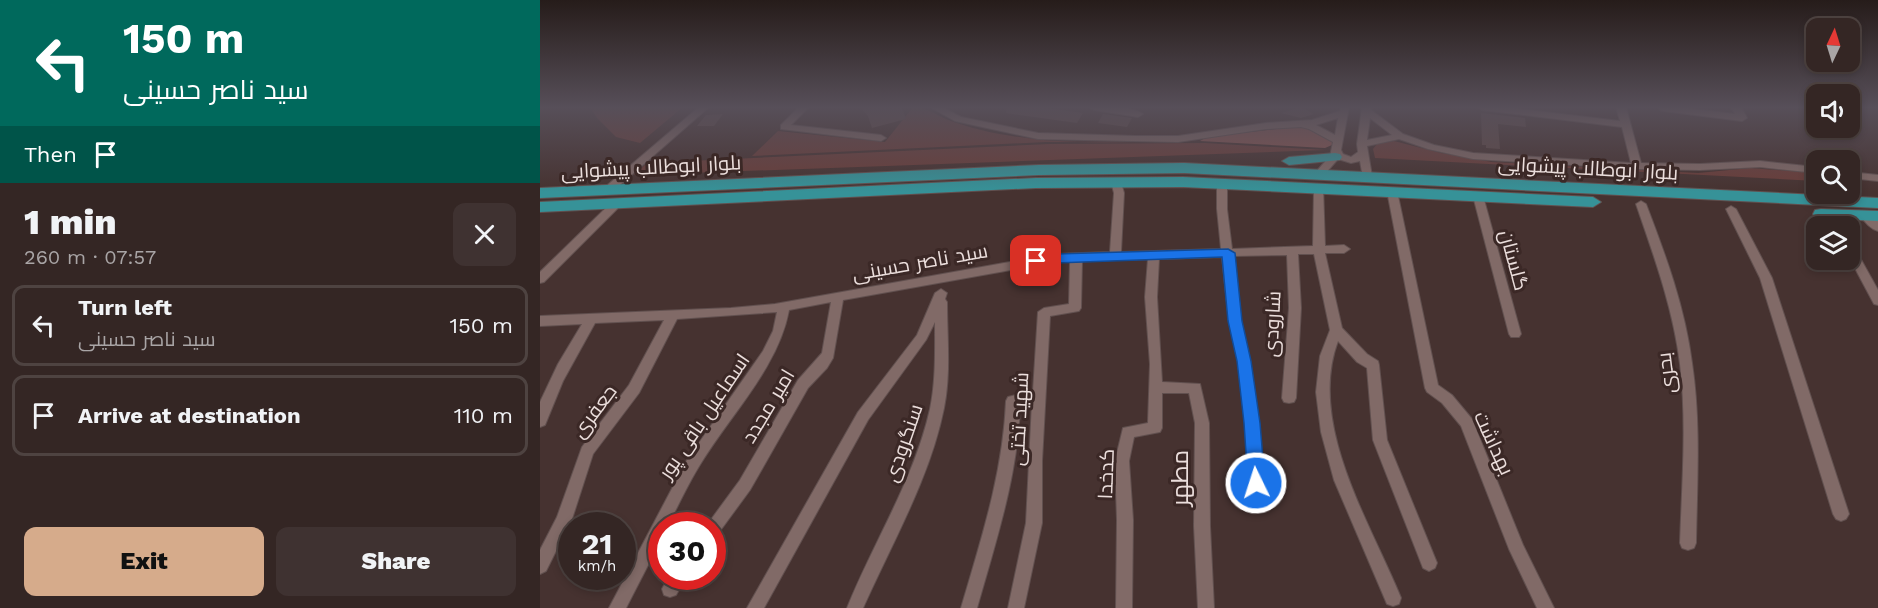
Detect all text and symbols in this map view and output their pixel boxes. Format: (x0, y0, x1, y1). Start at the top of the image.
text: 150 m (123, 14, 244, 63)
north arrow (1806, 18, 1860, 72)
map controls (1806, 18, 1860, 270)
icon: left (24, 24, 102, 102)
text: سید ناصر حسینی (123, 74, 309, 106)
button: sound (1806, 84, 1860, 138)
icon: arrive (89, 138, 122, 171)
text: Then (24, 142, 77, 167)
street label: بلوار ابوطالب پیشوایی (560, 150, 742, 185)
button: search (1806, 150, 1860, 204)
street label: بلوار ابوطالب پیشوایی (1497, 151, 1679, 186)
text: 1 min (24, 201, 117, 243)
button: close (453, 203, 516, 266)
button: layers (1806, 216, 1860, 270)
street label: گلستان (1493, 227, 1534, 293)
pin (1010, 235, 1061, 286)
street label: سید ناصر حسینی (850, 238, 990, 287)
icon: arrive (1019, 244, 1052, 277)
text: 260 m · 07:57 (24, 245, 156, 269)
street label: شارودی (1258, 290, 1287, 358)
text: Turn left (78, 295, 172, 320)
icon: left (27, 309, 60, 342)
text: 150 m (449, 313, 513, 338)
text: سید ناصر حسینی (78, 327, 215, 351)
street label: اسماعیل باقی پور (653, 349, 756, 485)
street label: بحری (1652, 351, 1681, 395)
street label: امیر مجدد (737, 365, 799, 447)
street label: شهید تختی (1005, 371, 1034, 467)
street label: جعفری (566, 380, 623, 443)
icon: arrive (27, 399, 60, 432)
street label: سنگرودی (878, 401, 928, 486)
text: Arrive at destination (78, 403, 301, 428)
text: 110 m (454, 403, 513, 428)
street label: بهداشت (1468, 407, 1519, 479)
street label: کدخدا (1093, 448, 1119, 500)
street label: مطهر (1166, 450, 1194, 508)
position arrow (1224, 451, 1288, 515)
speed limit sign: 30 (648, 512, 726, 590)
text: 21 (582, 526, 612, 561)
button: Exit (24, 527, 264, 596)
button: Share (276, 527, 516, 596)
text: km/h (578, 557, 616, 575)

